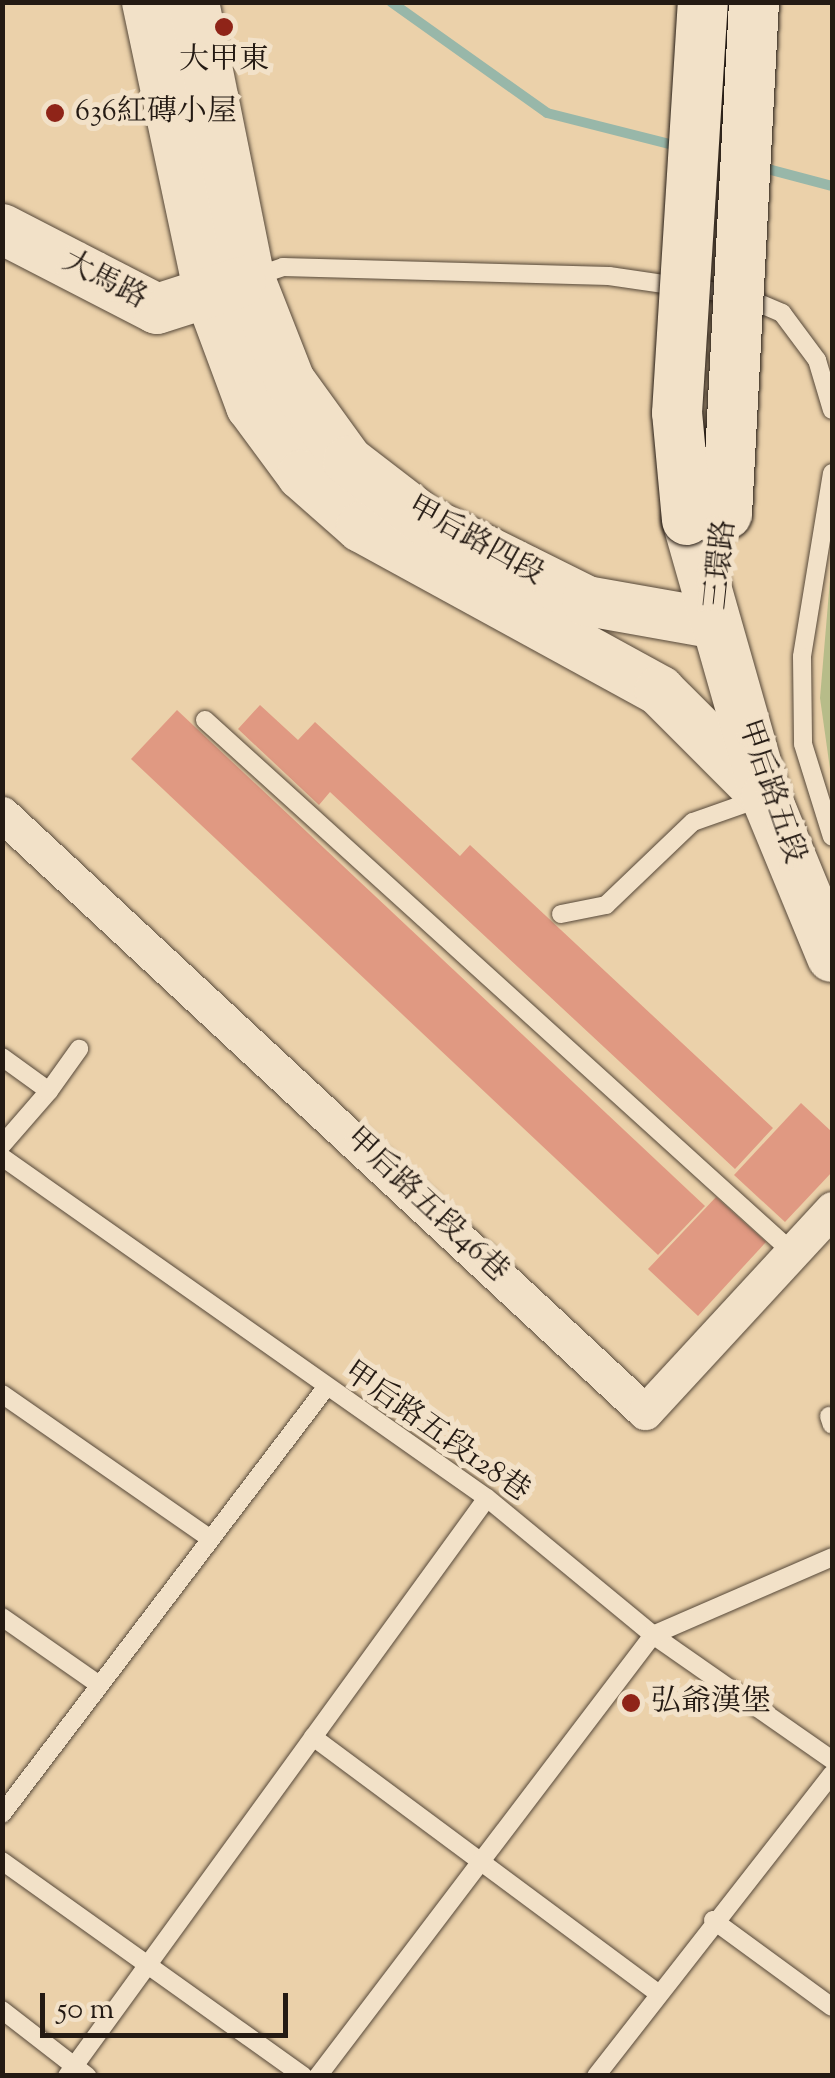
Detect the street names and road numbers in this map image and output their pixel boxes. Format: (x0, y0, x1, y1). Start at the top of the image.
street label: 大馬路 (56, 244, 152, 318)
street label: 甲后路四段 (401, 490, 549, 594)
street label: 三環路 (699, 518, 745, 612)
street label: 甲后路五段 (729, 715, 811, 869)
street label: 甲后路五段46巷 (337, 1121, 515, 1291)
street label: 甲后路五段128巷 (336, 1355, 536, 1511)

